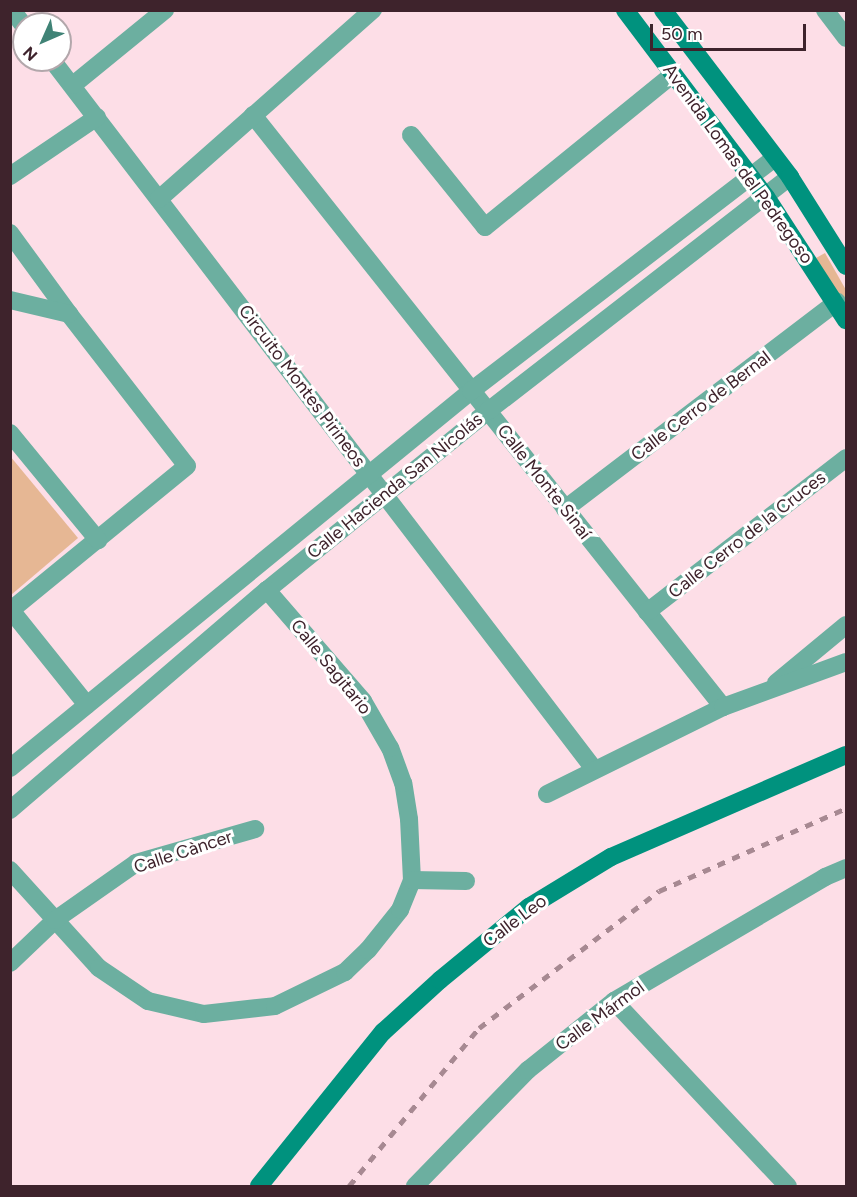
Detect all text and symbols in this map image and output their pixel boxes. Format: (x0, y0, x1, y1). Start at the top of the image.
north arrow (12, 12, 72, 72)
scale bar (653, 12, 809, 50)
text: 50 m (661, 23, 703, 45)
text: N (19, 43, 41, 65)
street label: Avenida Lomas del Pedregoso (658, 60, 818, 268)
street label: Circuito Montes Pirineos (234, 301, 370, 471)
street label: Calle Cerro de Bernal (627, 346, 775, 466)
street label: Calle Hacienda San Nicolás (303, 409, 487, 563)
street label: Calle Monte Sinaí (492, 420, 596, 544)
street label: Calle Cerro de la Cruces (664, 467, 830, 603)
street label: Calle Sagitario (286, 615, 376, 719)
street label: Calle Càncer (131, 826, 235, 878)
street label: Calle Leo (479, 890, 551, 952)
street label: Calle Mármol (551, 977, 649, 1055)

